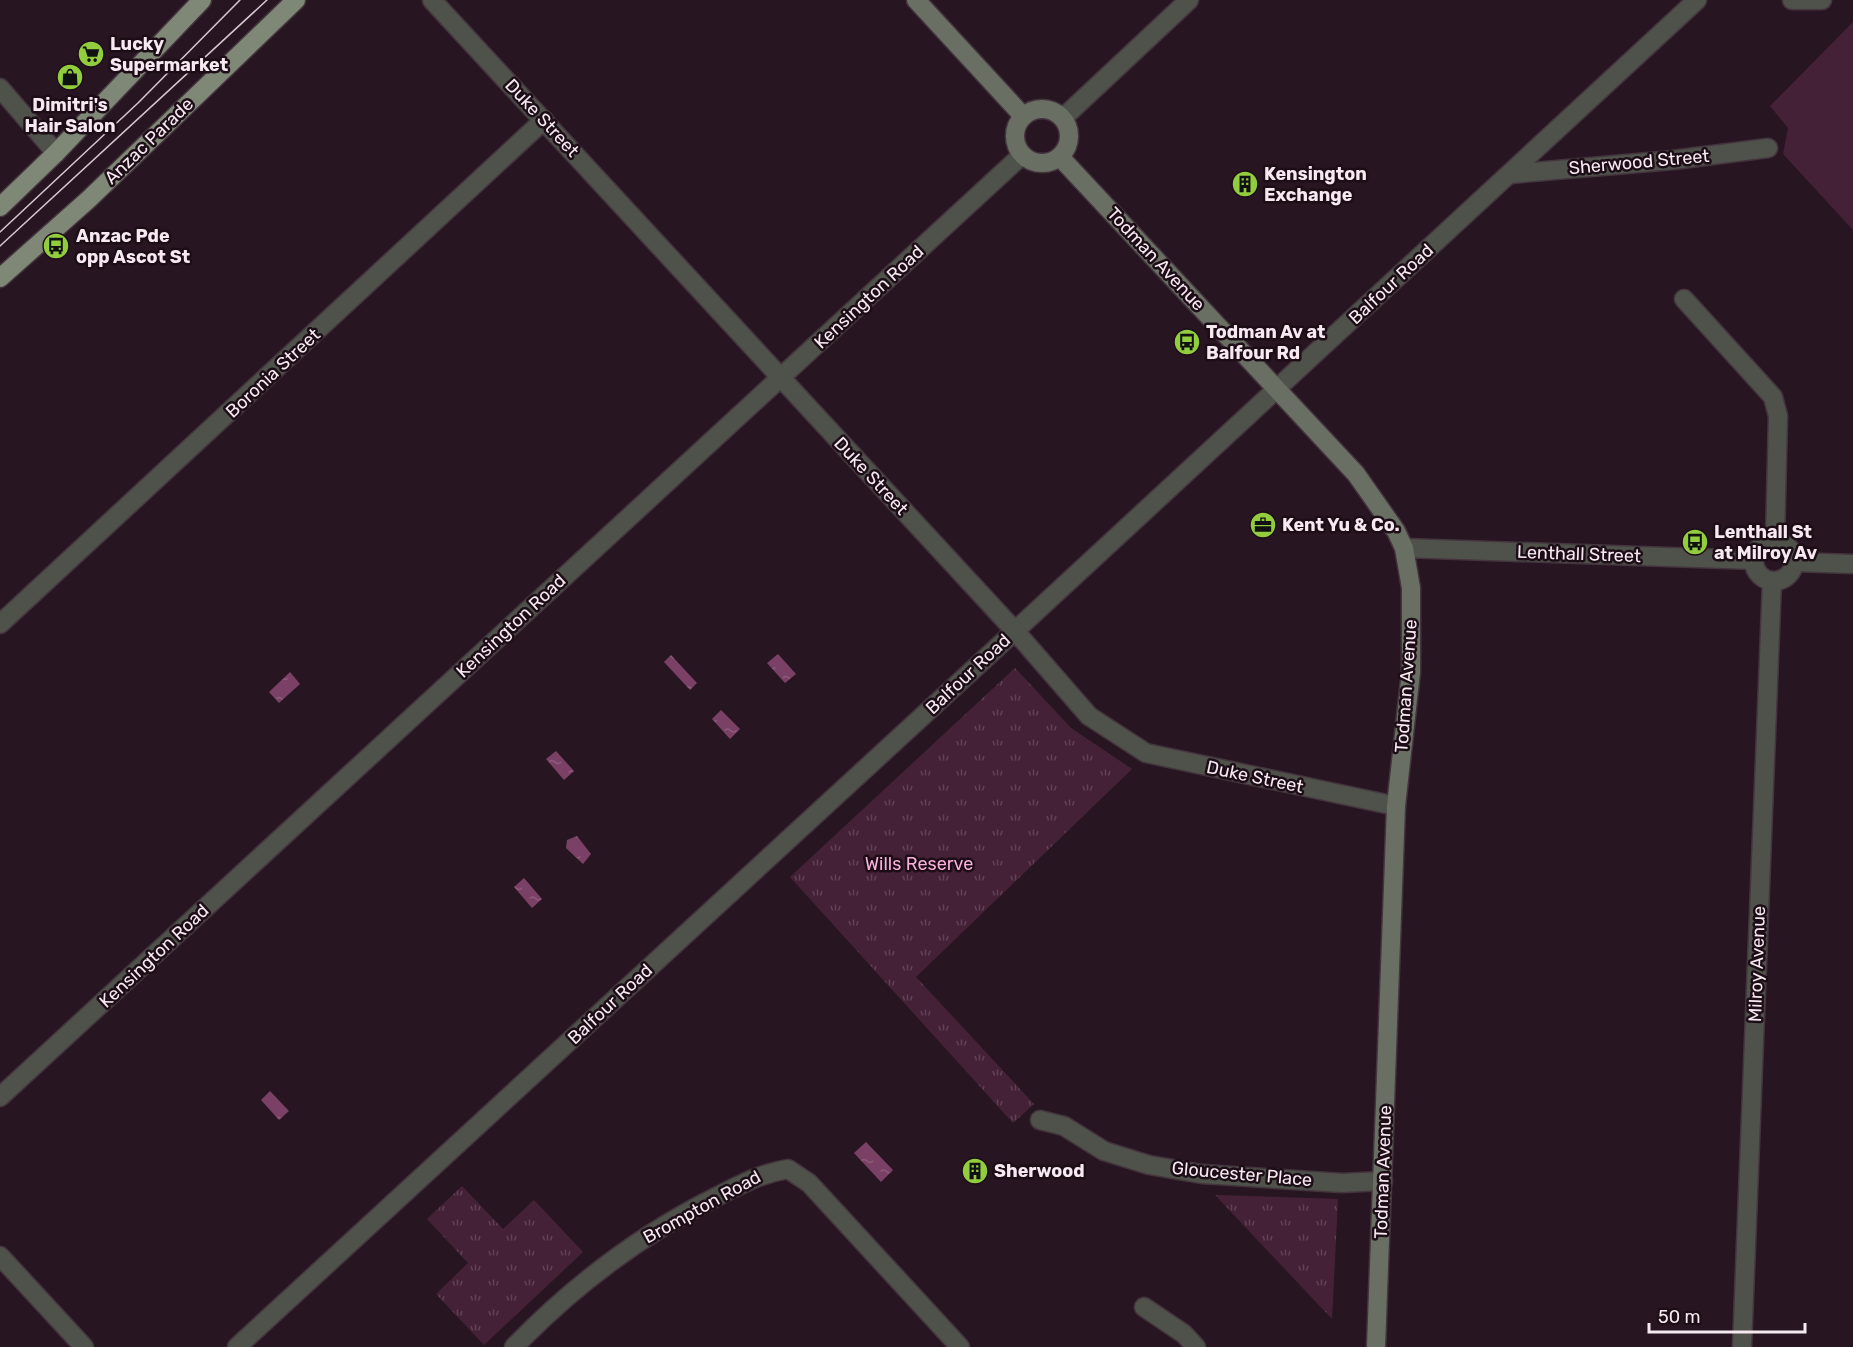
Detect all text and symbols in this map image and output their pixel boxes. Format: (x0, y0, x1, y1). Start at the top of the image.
place label: Lucky Supermarket (110, 33, 228, 76)
supermarket icon: Lucky Supermarket (76, 39, 106, 69)
shop icon: Dimitri's Hair Salon (55, 62, 85, 92)
street label: Duke Street (500, 74, 584, 162)
street label: Anzac Parade (100, 93, 198, 189)
place label: Dimitri's Hair Salon (24, 94, 116, 137)
street label: Sherwood Street (1568, 145, 1710, 179)
place label: Kensington Exchange (1264, 163, 1367, 206)
building icon: Kensington Exchange (1230, 169, 1260, 199)
street label: Todman Avenue (1102, 203, 1210, 315)
place label: Anzac Pde opp Ascot St (76, 225, 190, 268)
bus stop icon: Anzac Pde opp Ascot St (41, 231, 71, 261)
street label: Balfour Road (1344, 239, 1438, 329)
street label: Kensington Road (810, 241, 928, 353)
place label: Todman Av at Balfour Rd (1206, 321, 1325, 364)
street label: Boronia Street (221, 324, 325, 422)
bus stop icon: Todman Av at Balfour Rd (1172, 327, 1202, 357)
street label: Duke Street (829, 432, 913, 520)
office icon: Kent Yu & Co. (1248, 510, 1278, 540)
place label: Kent Yu & Co. (1282, 514, 1400, 536)
place label: Lenthall St at Milroy Av (1714, 521, 1818, 564)
bus stop icon: Lenthall St at Milroy Av (1680, 527, 1710, 557)
street label: Lenthall Street (1517, 541, 1641, 567)
street label: Kensington Road (452, 570, 570, 682)
street label: Todman Avenue (1390, 619, 1422, 753)
street label: Balfour Road (921, 629, 1015, 719)
street label: Duke Street (1204, 756, 1306, 798)
park label: Wills Reserve (865, 853, 973, 875)
street label: Kensington Road (95, 900, 213, 1012)
street label: Milroy Avenue (1744, 906, 1770, 1022)
street label: Balfour Road (563, 959, 657, 1049)
street label: Todman Avenue (1370, 1105, 1396, 1239)
building icon: Sherwood (960, 1156, 990, 1186)
street label: Gloucester Place (1171, 1157, 1313, 1191)
place label: Sherwood (994, 1160, 1085, 1182)
street label: Brompton Road (639, 1166, 765, 1248)
scale bar (1649, 1296, 1805, 1334)
text: 50 m (1658, 1306, 1701, 1328)

